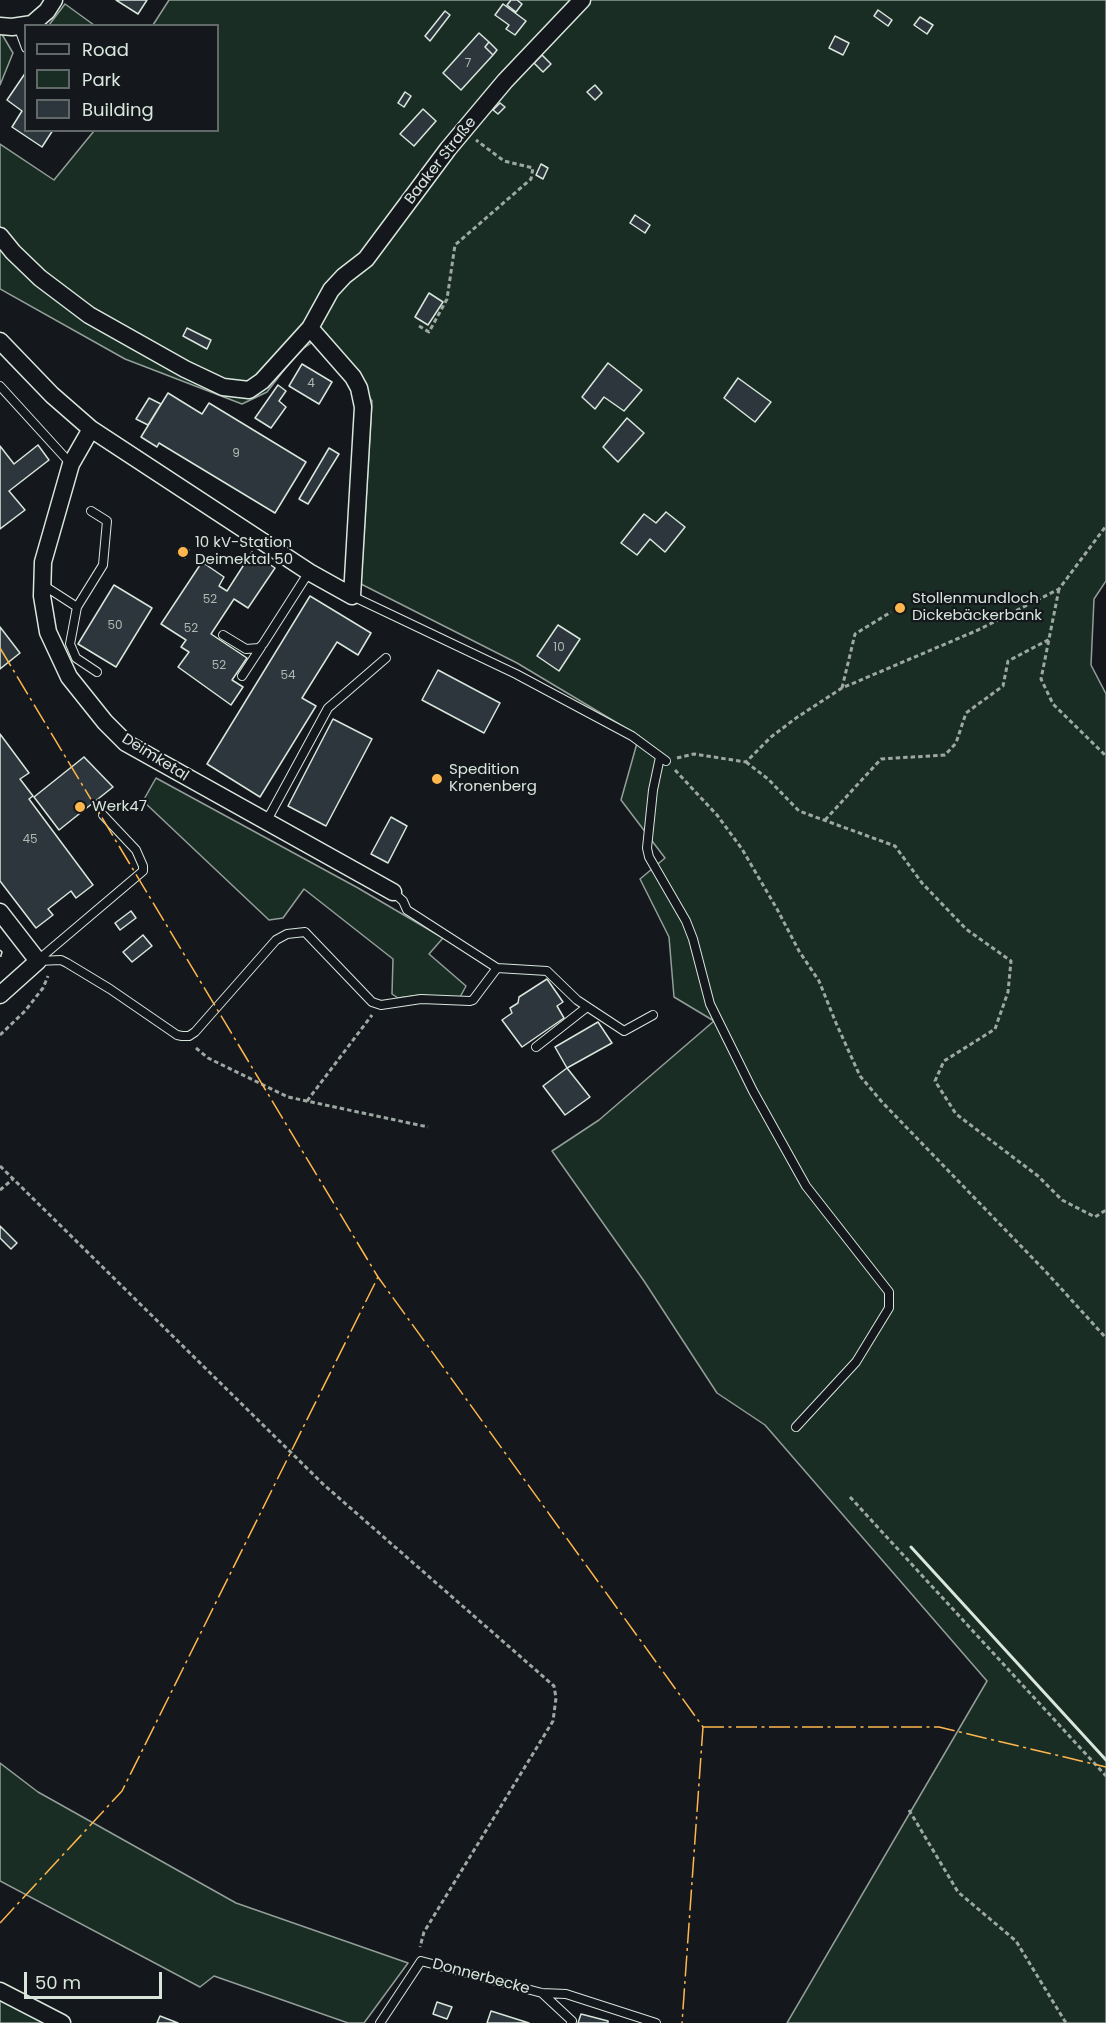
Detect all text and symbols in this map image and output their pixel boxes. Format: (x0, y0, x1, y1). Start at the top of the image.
legend (24, 24, 219, 132)
text: Road (82, 37, 129, 62)
house number: 7 (465, 57, 471, 71)
text: Park (82, 67, 121, 92)
text: Building (82, 97, 154, 122)
street label: Baaker Straße (401, 114, 481, 208)
house number: 4 (307, 377, 315, 391)
house number: 9 (232, 447, 240, 461)
place label: 10 kV-Station Deimektal 50 (195, 534, 293, 569)
marker: 10 kV-Station Deimektal 50 (176, 545, 190, 559)
place label: Stollenmundloch Dickebäckerbank (912, 590, 1042, 625)
house number: 52 (203, 593, 217, 607)
marker: Stollenmundloch Dickebäckerbank (893, 601, 907, 615)
house number: 50 (107, 619, 123, 633)
house number: 52 (184, 622, 198, 636)
house number: 10 (553, 641, 565, 655)
house number: 52 (212, 659, 226, 673)
house number: 54 (280, 669, 296, 683)
street label: Deimketal (118, 730, 192, 786)
place label: Spedition Kronenberg (449, 761, 537, 796)
marker: Spedition Kronenberg (430, 772, 444, 786)
place label: Werk47 (92, 798, 147, 816)
marker: Werk47 (73, 800, 87, 814)
house number: 45 (22, 833, 38, 847)
street label: Donnerbecke (430, 1955, 532, 1999)
scale bar (27, 1960, 165, 1998)
text: 50 m (35, 1970, 81, 1995)

